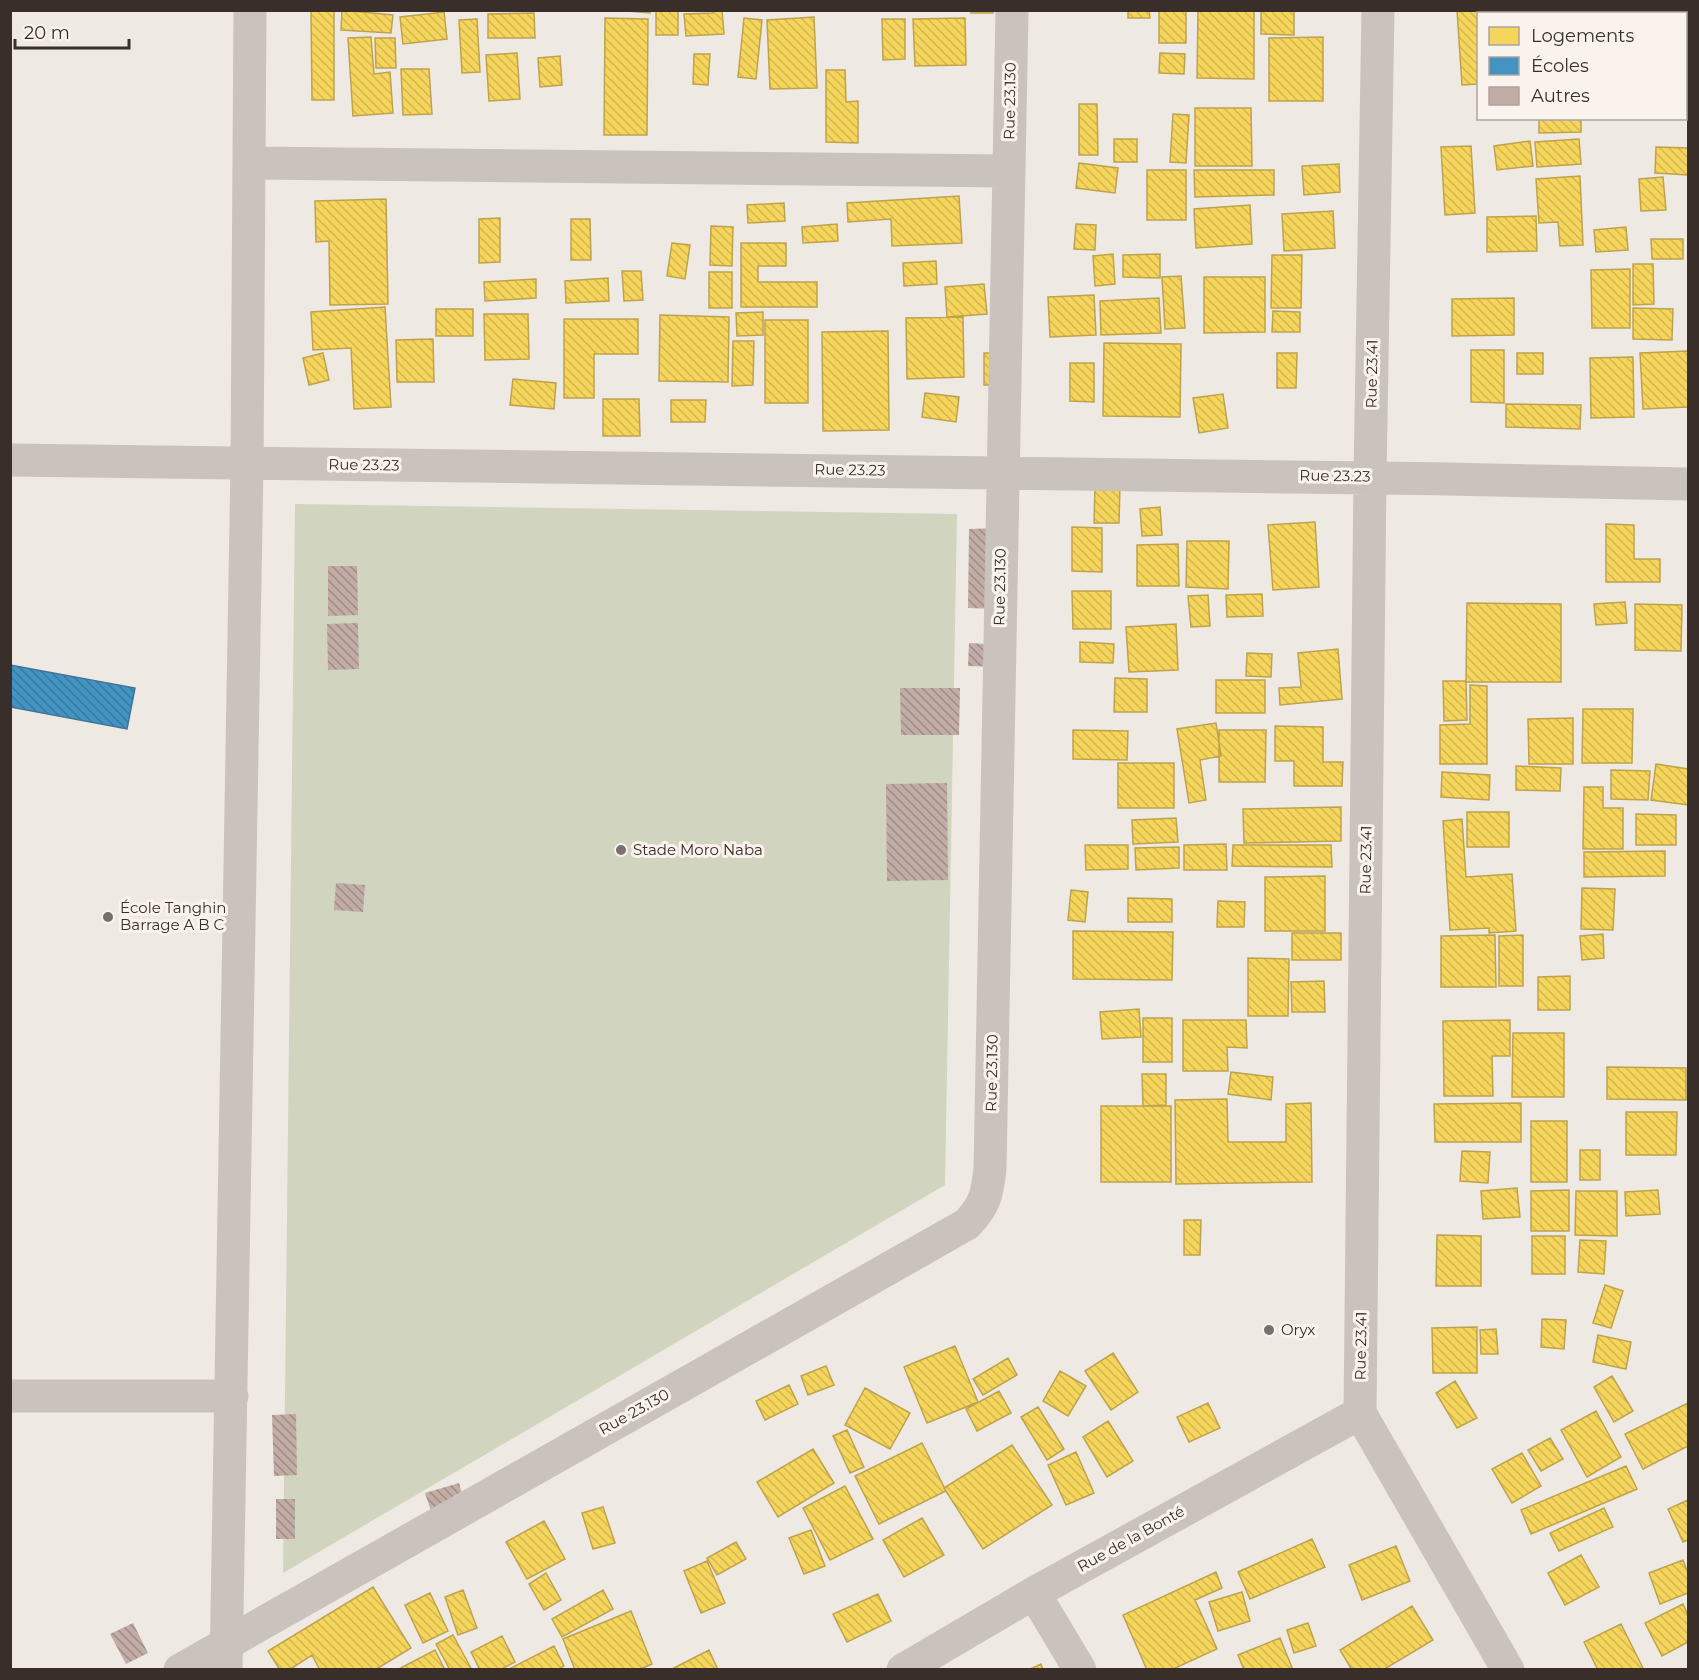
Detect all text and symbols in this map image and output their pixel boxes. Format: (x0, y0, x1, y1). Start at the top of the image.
scale bar (15, 12, 129, 50)
legend (1477, 12, 1687, 120)
text: 20 m (24, 22, 70, 44)
text: Logements (1531, 25, 1634, 47)
text: Écoles (1531, 55, 1589, 77)
street label: Rue 23.130 (999, 62, 1020, 140)
text: Autres (1531, 85, 1590, 107)
street label: Rue 23.41 (1361, 339, 1382, 409)
street label: Rue 23.23 (328, 454, 400, 475)
street label: Rue 23.23 (814, 459, 886, 480)
street label: Rue 23.23 (1299, 465, 1371, 486)
street label: Rue 23.130 (989, 548, 1010, 626)
street label: Rue 23.41 (1355, 825, 1376, 895)
place label: Stade Moro Naba (633, 840, 763, 859)
marker: Stade Moro Naba (614, 843, 628, 857)
place label: École Tanghin Barrage A B C (120, 898, 226, 934)
marker: École Tanghin Barrage A B C (101, 910, 115, 924)
street label: Rue 23.130 (981, 1034, 1002, 1112)
street label: Rue 23.41 (1350, 1311, 1371, 1381)
place label: Oryx (1281, 1320, 1315, 1339)
marker: Oryx (1262, 1323, 1276, 1337)
street label: Rue 23.130 (595, 1384, 672, 1439)
street label: Rue de la Bonté (1074, 1501, 1188, 1576)

